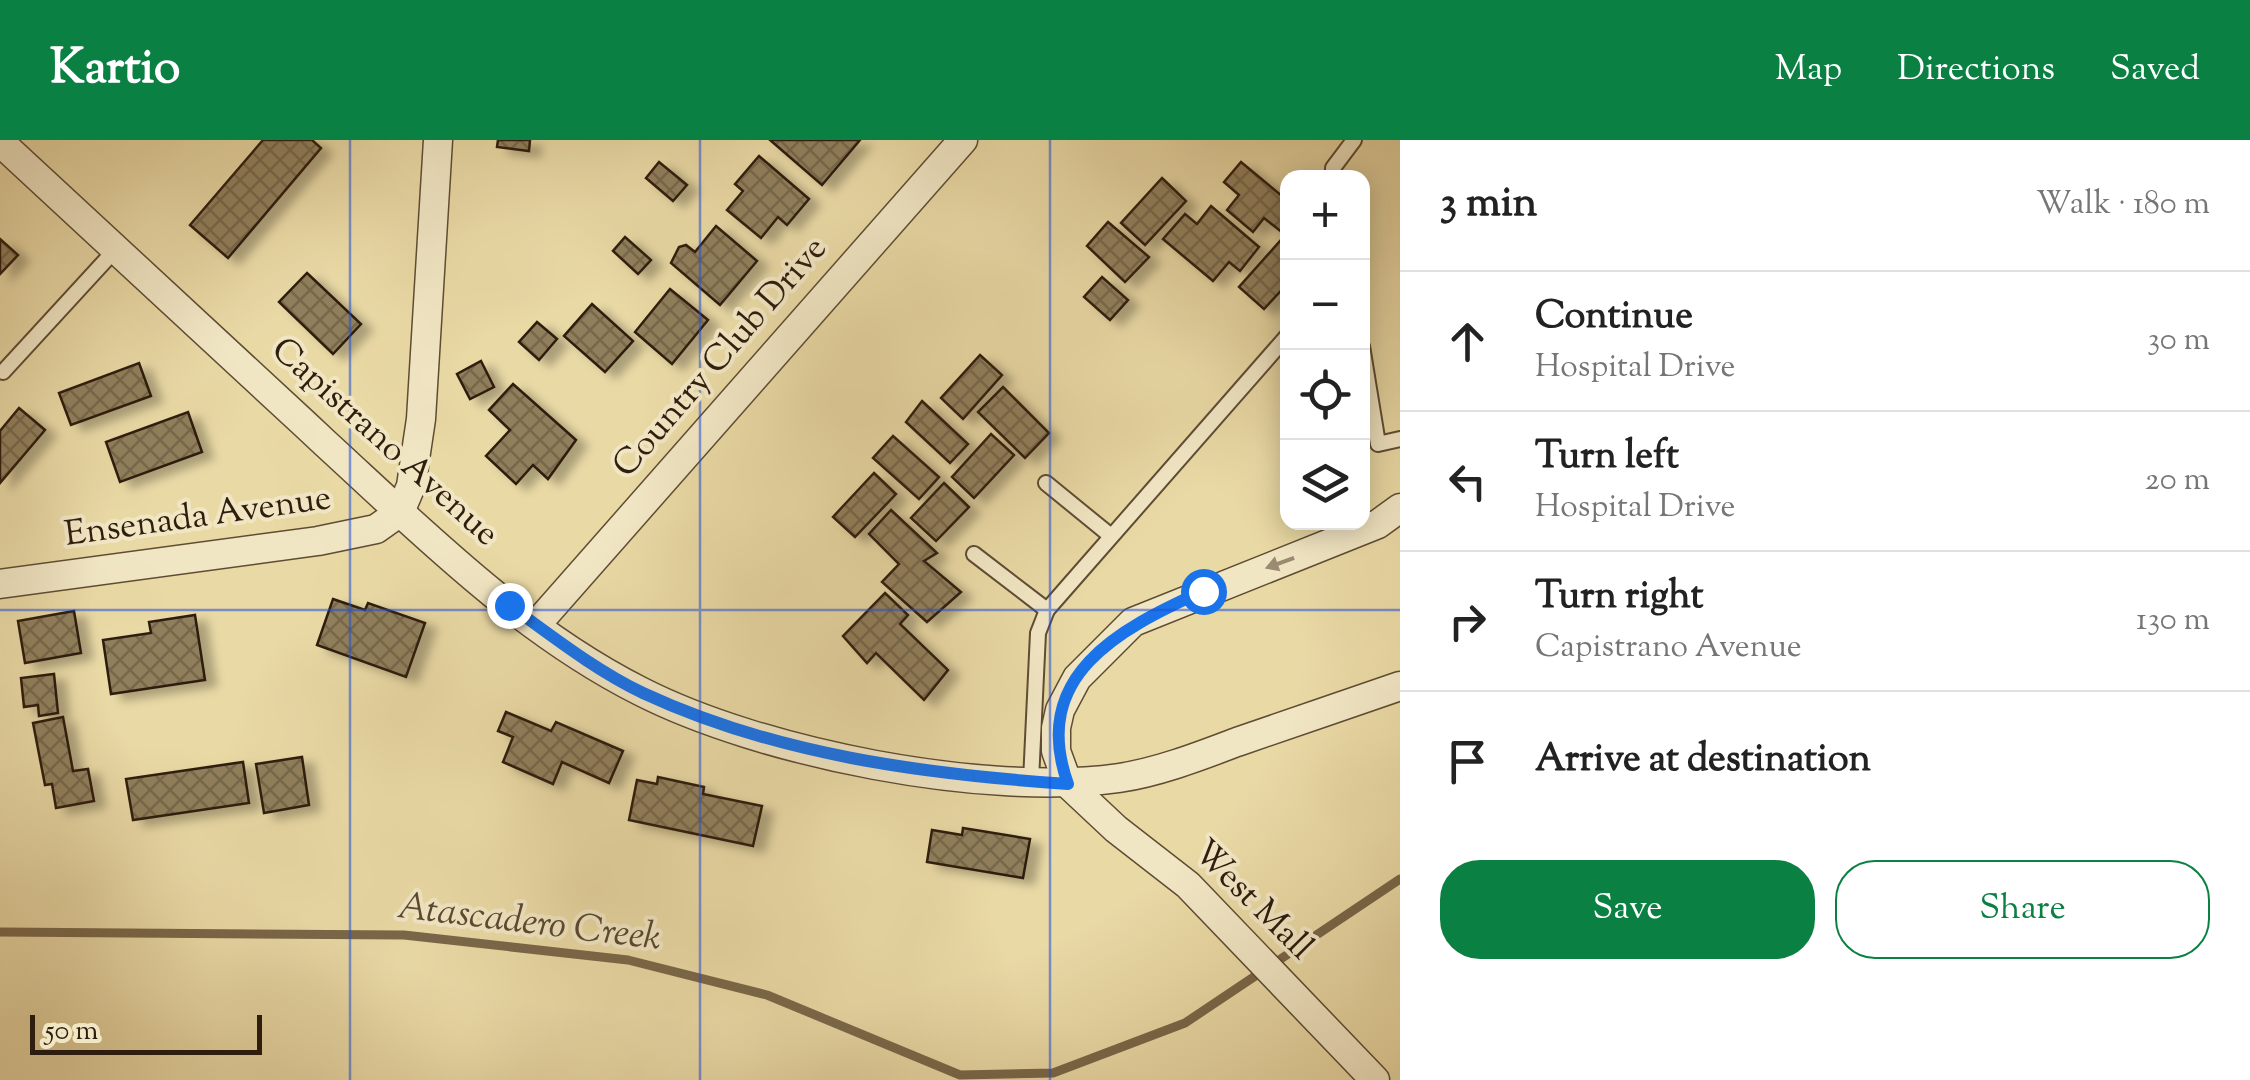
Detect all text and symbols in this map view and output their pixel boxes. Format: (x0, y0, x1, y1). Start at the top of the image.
text: Kartio (50, 36, 180, 105)
text: Map (1775, 45, 1842, 96)
text: Directions (1897, 45, 2055, 96)
text: Saved (2110, 45, 2200, 96)
map controls (1280, 170, 1370, 530)
button: + (1280, 170, 1370, 260)
text: 3 min (1440, 175, 1537, 235)
text: Walk · 180 m (2036, 182, 2210, 228)
street label: Country Club Drive (602, 226, 840, 490)
button: − (1280, 260, 1370, 350)
text: Continue (1535, 291, 1693, 345)
icon: ahead (1440, 314, 1495, 369)
text: 30 m (2147, 318, 2210, 364)
street label: Capistrano Avenue (259, 326, 509, 560)
text: Hospital Drive (1535, 345, 1736, 391)
button: locate (1280, 350, 1370, 440)
text: Turn left (1535, 431, 1679, 485)
button: layers (1280, 440, 1370, 530)
icon: left (1440, 454, 1495, 509)
text: 20 m (2145, 458, 2210, 504)
street label: Ensenada Avenue (61, 474, 335, 562)
text: Hospital Drive (1535, 485, 1736, 531)
one-way arrow (1264, 556, 1294, 571)
route start (1181, 569, 1227, 615)
text: Turn right (1535, 571, 1703, 625)
route end (487, 583, 533, 629)
icon: right (1440, 594, 1495, 649)
text: 130 m (2136, 598, 2210, 644)
text: Capistrano Avenue (1535, 625, 1802, 671)
icon: arrive (1440, 734, 1495, 789)
text: Arrive at destination (1535, 734, 1871, 788)
street label: West Mall (1180, 829, 1324, 973)
button: Save (1440, 860, 1815, 959)
button: Share (1835, 860, 2210, 959)
water label: Atascadero Creek (394, 881, 664, 967)
scale bar (30, 1010, 262, 1054)
text: 50 m (45, 1012, 99, 1052)

